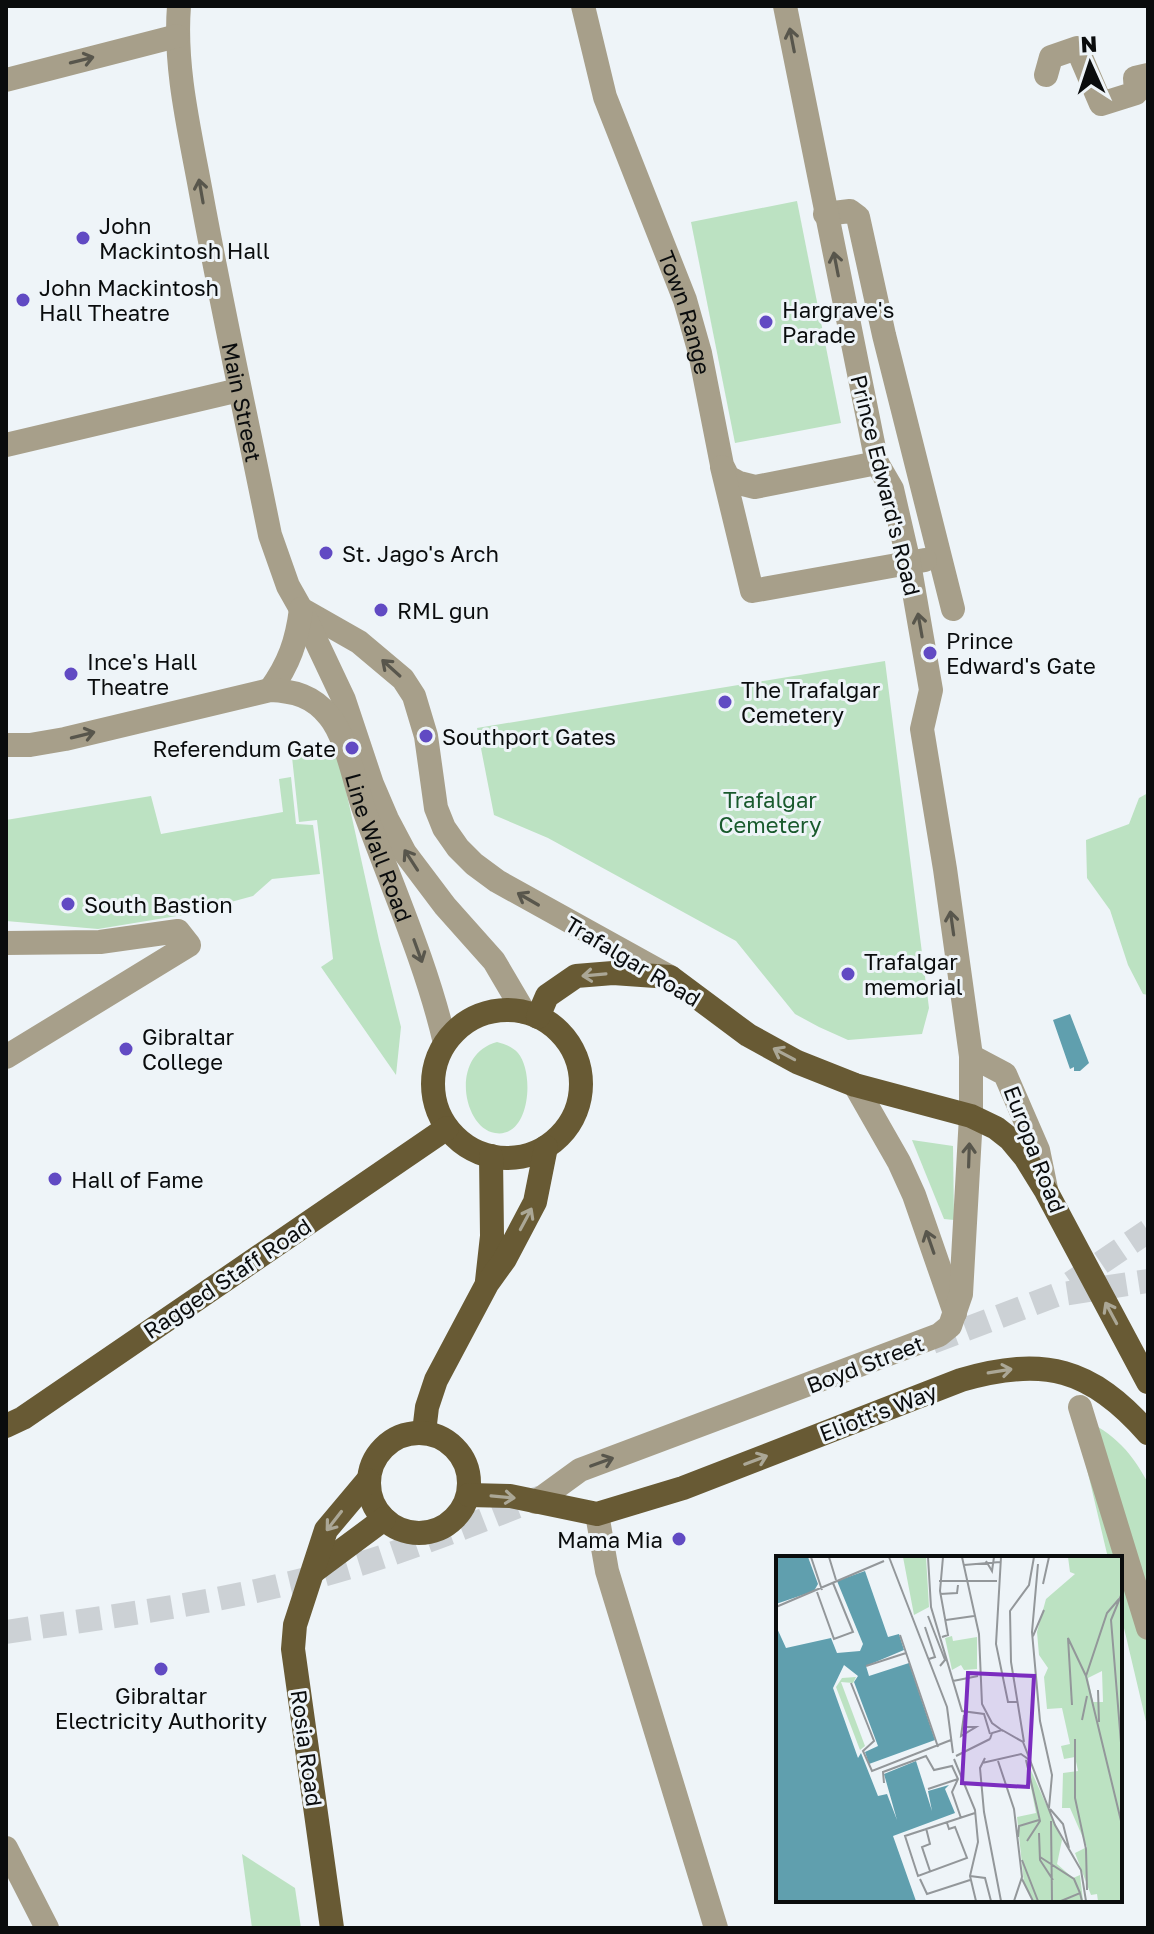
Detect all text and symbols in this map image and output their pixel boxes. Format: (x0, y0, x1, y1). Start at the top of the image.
north arrow (1050, 24, 1130, 104)
one-way arrow (783, 28, 798, 53)
text: N (1080, 30, 1098, 57)
one-way arrow (68, 52, 94, 67)
one-way arrow (192, 179, 207, 204)
place label: John Mackintosh Hall (99, 212, 270, 264)
marker: John Mackintosh Hall (74, 229, 92, 247)
street label: Town Range (653, 247, 717, 377)
one-way arrow (827, 252, 842, 277)
place label: John Mackintosh Hall Theatre (39, 274, 219, 326)
marker: John Mackintosh Hall Theatre (14, 291, 32, 309)
place label: Hargrave's Parade (782, 296, 894, 348)
marker: Hargrave's Parade (757, 313, 775, 331)
street label: Main Street (217, 340, 268, 464)
street label: Prince Edward's Road (845, 372, 927, 598)
place label: St. Jago's Arch (342, 540, 499, 567)
marker: St. Jago's Arch (317, 544, 335, 562)
place label: RML gun (397, 597, 489, 624)
marker: RML gun (372, 601, 390, 619)
one-way arrow (912, 613, 927, 638)
place label: Prince Edward's Gate (946, 627, 1096, 679)
marker: Prince Edward's Gate (921, 644, 939, 662)
place label: Ince's Hall Theatre (87, 648, 197, 700)
one-way arrow (382, 660, 402, 678)
marker: Ince's Hall Theatre (62, 665, 80, 683)
place label: The Trafalgar Cemetery (741, 676, 881, 728)
marker: The Trafalgar Cemetery (716, 693, 734, 711)
place label: Southport Gates (442, 723, 616, 750)
one-way arrow (70, 727, 95, 742)
marker: Southport Gates (417, 727, 435, 745)
place label: Referendum Gate (152, 735, 336, 762)
marker: Referendum Gate (343, 739, 361, 757)
street label: Line Wall Road (340, 770, 419, 925)
park label: Trafalgar Cemetery (718, 786, 822, 838)
one-way arrow (402, 850, 419, 872)
place label: South Bastion (84, 891, 233, 918)
one-way arrow (517, 891, 540, 907)
marker: South Bastion (59, 895, 77, 913)
street label: Trafalgar Road (560, 910, 706, 1012)
one-way arrow (944, 911, 959, 936)
one-way arrow (412, 939, 426, 963)
place label: Trafalgar memorial (864, 948, 963, 1000)
marker: Trafalgar memorial (839, 965, 857, 983)
one-way arrow (581, 967, 608, 982)
place label: Gibraltar College (142, 1023, 235, 1075)
marker: Gibraltar College (117, 1040, 135, 1058)
one-way arrow (772, 1046, 796, 1062)
street label: Europa Road (998, 1082, 1072, 1216)
one-way arrow (962, 1142, 977, 1169)
place label: Hall of Fame (71, 1166, 204, 1193)
marker: Hall of Fame (46, 1170, 64, 1188)
one-way arrow (518, 1208, 534, 1232)
street label: Ragged Staff Road (138, 1212, 316, 1344)
one-way arrow (922, 1230, 937, 1255)
one-way arrow (1103, 1301, 1119, 1325)
street label: Boyd Street (802, 1329, 928, 1399)
one-way arrow (987, 1363, 1012, 1378)
street label: Eliott's Way (815, 1377, 941, 1447)
one-way arrow (743, 1452, 768, 1466)
one-way arrow (589, 1454, 614, 1468)
one-way arrow (489, 1489, 516, 1504)
one-way arrow (326, 1510, 343, 1531)
place label: Mama Mia (557, 1526, 663, 1553)
marker: Mama Mia (670, 1530, 688, 1548)
inset map (776, 1556, 1122, 1902)
marker: Gibraltar Electricity Authority (152, 1660, 170, 1678)
place label: Gibraltar Electricity Authority (55, 1682, 267, 1734)
street label: Rosia Road (285, 1688, 329, 1808)

